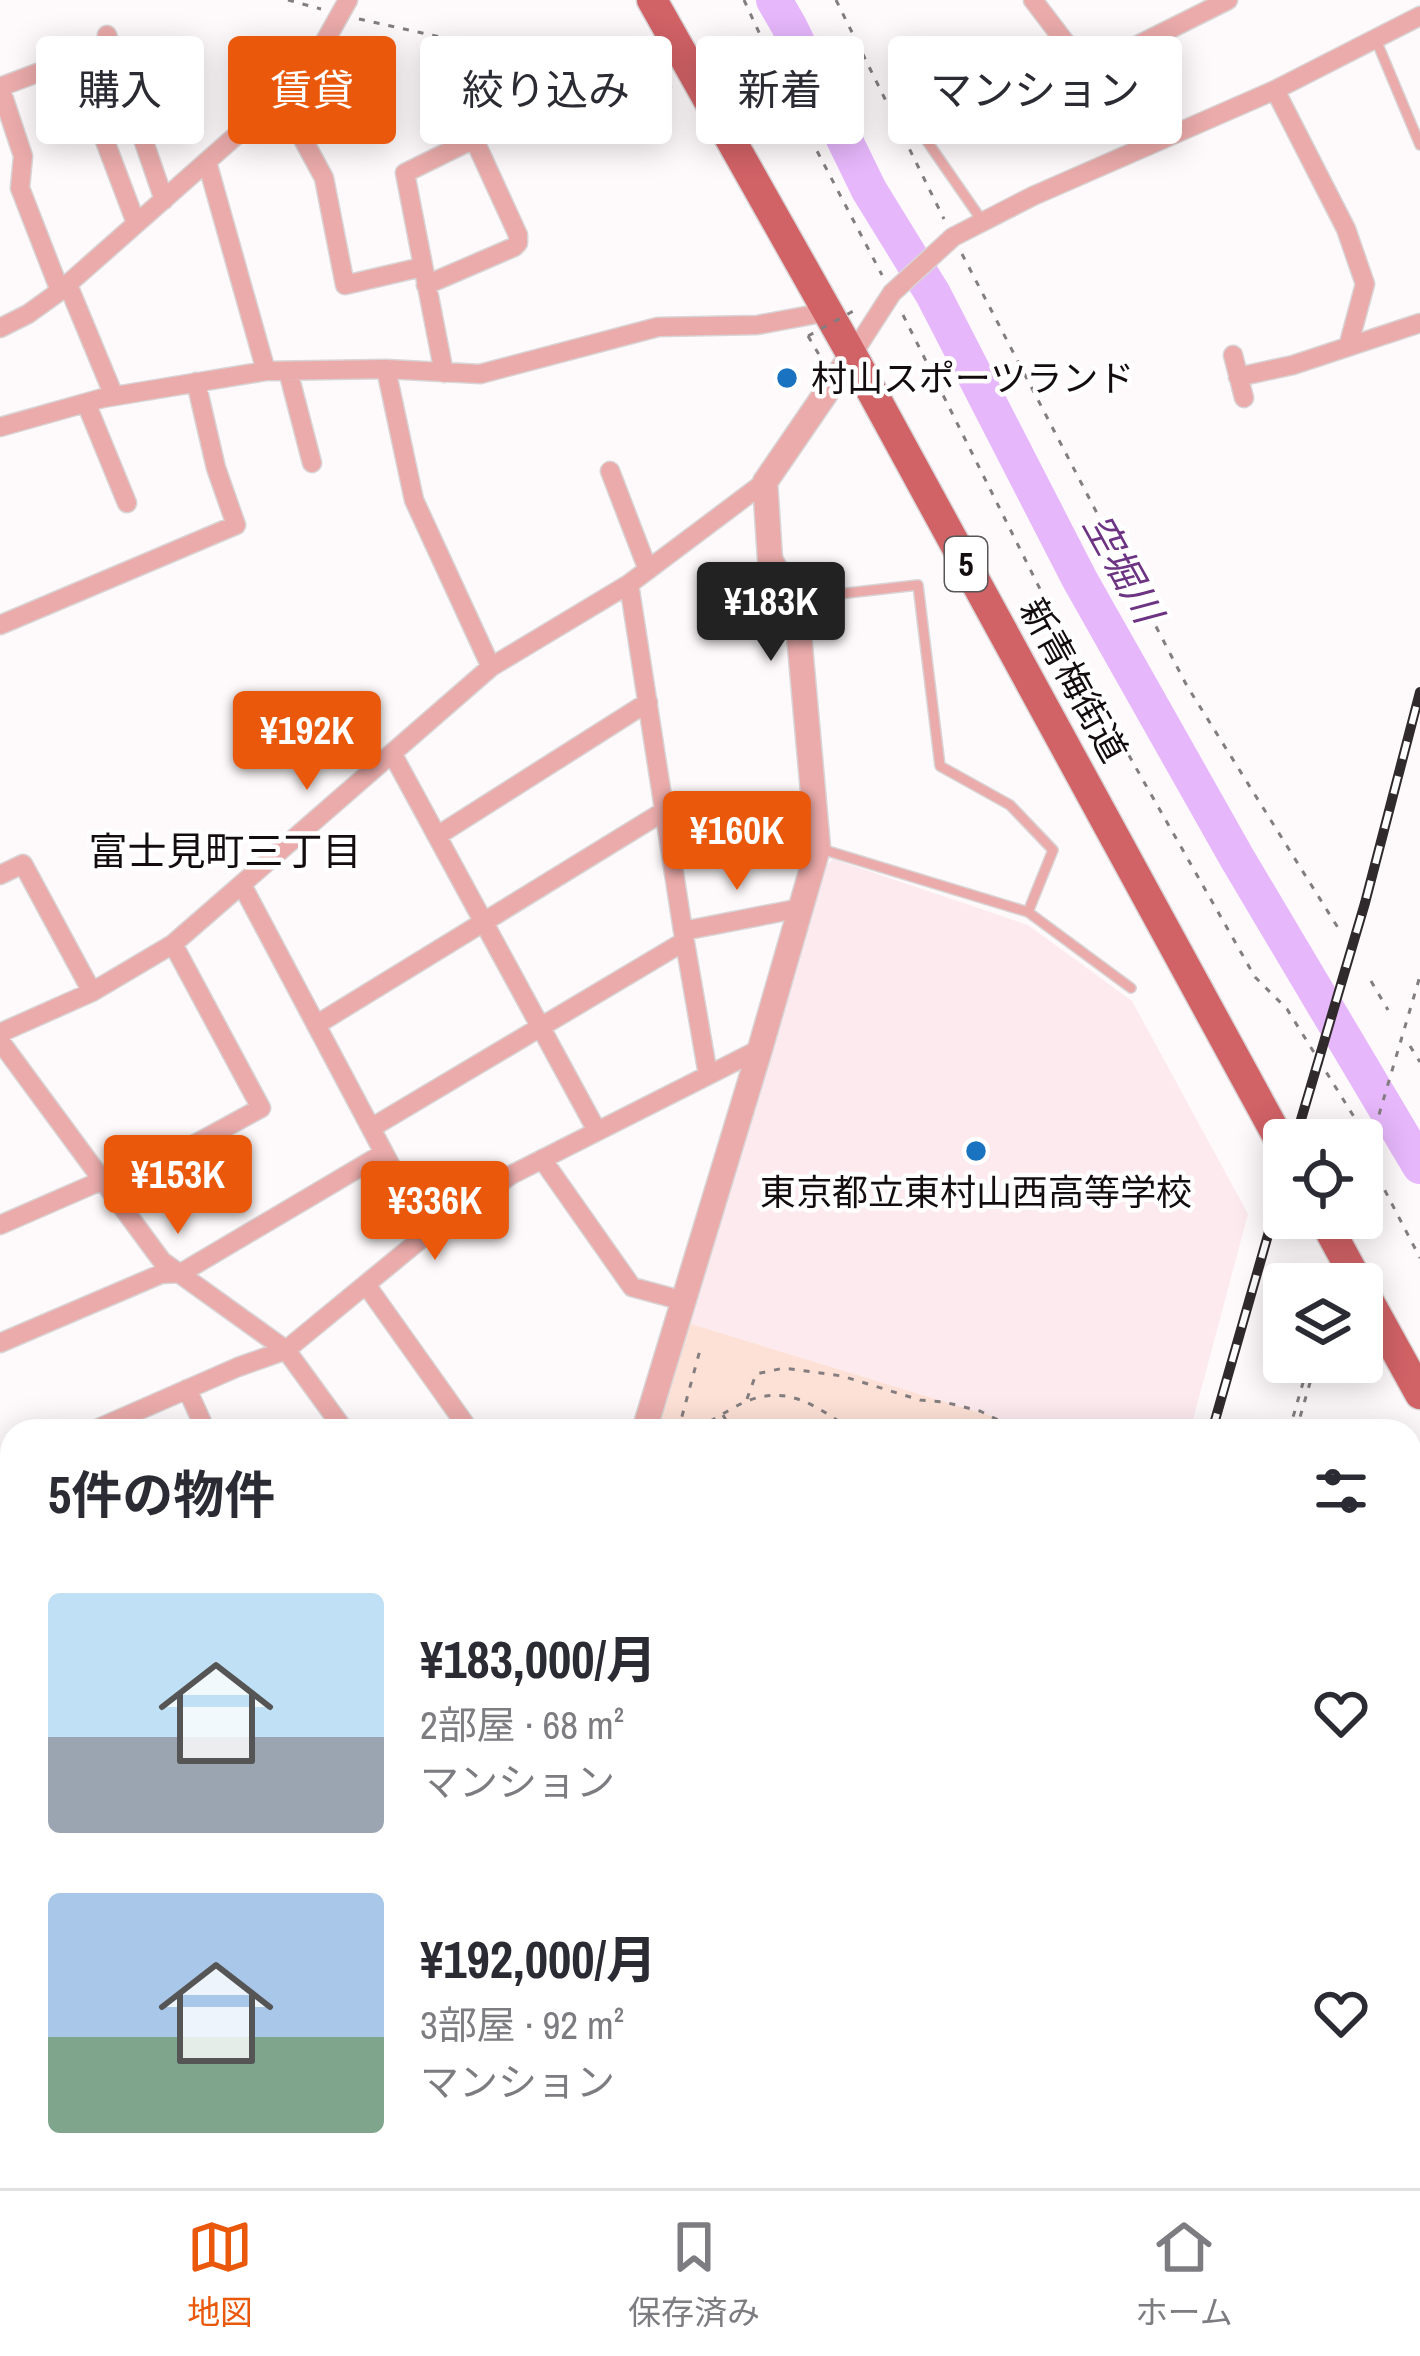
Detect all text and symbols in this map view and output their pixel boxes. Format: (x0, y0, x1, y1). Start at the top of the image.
chip: 購入 (36, 36, 204, 144)
chip: 賃貸 (228, 36, 396, 144)
chip: 絞り込み (420, 36, 672, 144)
chip: 新着 (696, 36, 864, 144)
chip: マンション (888, 36, 1182, 144)
place label: 村山スポーツランド (811, 354, 1134, 402)
marker: 村山スポーツランド (774, 365, 800, 391)
water label: 空堀川 (1072, 504, 1176, 635)
road number: 5 (945, 537, 987, 591)
pin: ¥183K (687, 562, 855, 664)
text: ¥183K (724, 575, 818, 627)
street label: 新青梅街道 (1009, 590, 1139, 770)
pin: ¥192K (223, 691, 391, 793)
text: ¥192K (260, 704, 354, 756)
pin: ¥160K (653, 791, 821, 893)
text: ¥160K (690, 804, 784, 856)
district label: 富士見町三丁目 (88, 825, 362, 877)
map controls (1263, 1119, 1383, 1383)
button: locate (1263, 1119, 1383, 1239)
pin: ¥153K (94, 1135, 262, 1237)
marker: 東京都立東村山西高等学校 (963, 1138, 989, 1164)
text: ¥153K (131, 1148, 225, 1200)
pin: ¥336K (351, 1161, 519, 1263)
place label: 東京都立東村山西高等学校 (760, 1168, 1192, 1216)
text: ¥336K (388, 1174, 482, 1226)
button: layers (1263, 1263, 1383, 1383)
icon: filters (1308, 1458, 1374, 1524)
text: 5件の物件 (48, 1460, 275, 1529)
text: ¥183,000/月 (420, 1625, 657, 1694)
icon: home (144, 1641, 288, 1785)
icon: heart (1308, 1680, 1374, 1746)
text: 2部屋 · 68 m² (420, 1699, 624, 1751)
text: マンション (420, 1756, 615, 1808)
text: ¥192,000/月 (420, 1925, 657, 1994)
icon: home (144, 1941, 288, 2085)
icon: heart (1308, 1980, 1374, 2046)
text: 3部屋 · 92 m² (420, 1999, 624, 2051)
text: マンション (420, 2056, 615, 2108)
tab: 地図 (187, 2214, 253, 2334)
tab: 保存済み (628, 2214, 760, 2334)
tab: ホーム (1135, 2214, 1233, 2334)

